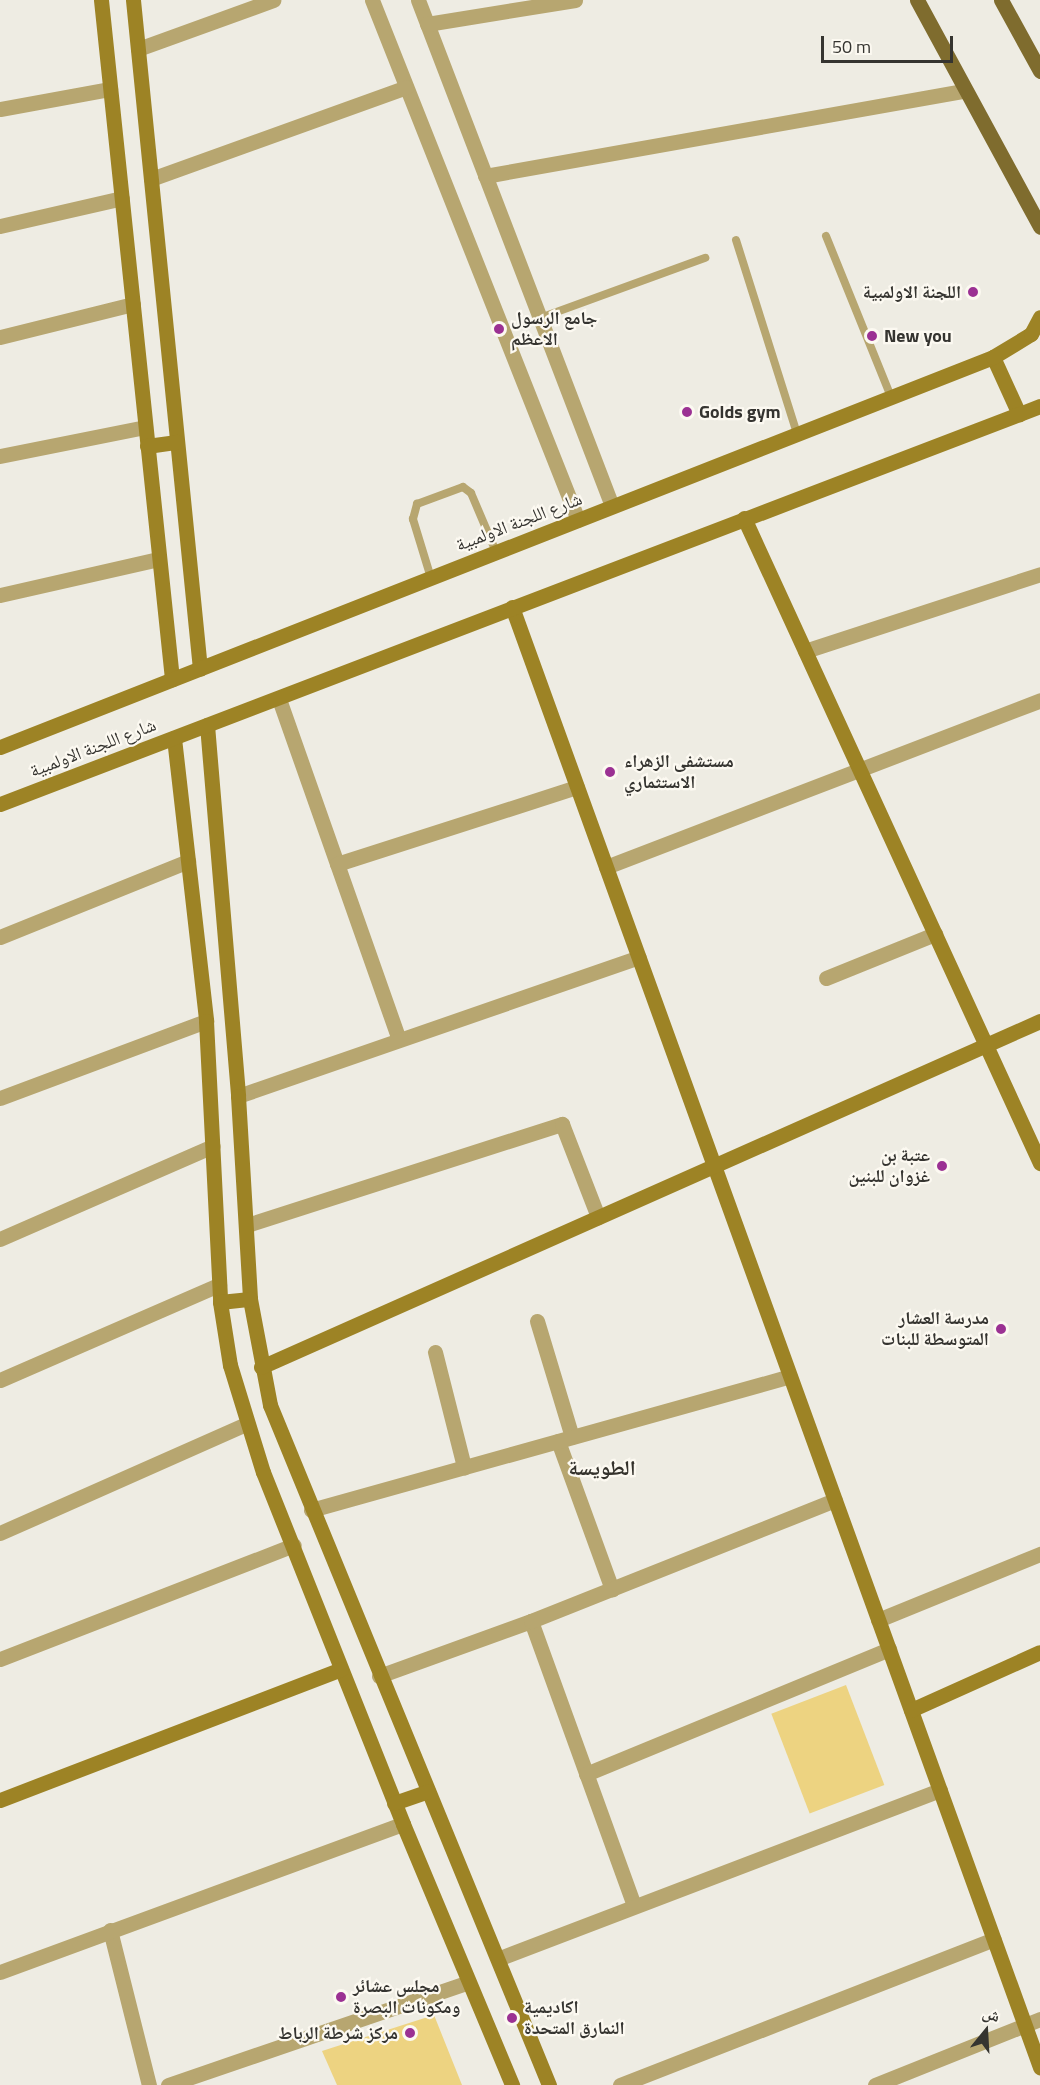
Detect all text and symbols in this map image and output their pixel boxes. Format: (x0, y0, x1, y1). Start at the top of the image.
scale bar (824, 24, 956, 62)
text: 50 m (832, 33, 871, 60)
place label: اللجنة الاولمبية (863, 281, 961, 303)
marker: اللجنة الاولمبية (966, 285, 980, 299)
place label: جامع الرسول الاعظم (511, 308, 597, 350)
marker: جامع الرسول الاعظم (492, 322, 506, 336)
place label: New you (884, 325, 952, 347)
marker: New you (865, 329, 879, 343)
place label: Golds gym (699, 401, 780, 423)
marker: Golds gym (680, 405, 694, 419)
street label: شارع اللجنة الاولمبية (453, 488, 585, 556)
street label: شارع اللجنة الاولمبية (27, 714, 159, 782)
place label: مستشفى الزهراء الاستثماري (624, 751, 734, 794)
marker: مستشفى الزهراء الاستثماري (601, 763, 619, 781)
place label: عتبة بن غزوان للبنين (849, 1145, 930, 1188)
marker: عتبة بن غزوان للبنين (935, 1159, 949, 1173)
place label: مدرسة العشار المتوسطة للبنات (881, 1308, 989, 1350)
marker: مدرسة العشار المتوسطة للبنات (994, 1322, 1008, 1336)
district label: الطويسة (568, 1454, 636, 1480)
place label: مجلس عشائر ومكونات البصرة (353, 1976, 461, 2018)
marker: مجلس عشائر ومكونات البصرة (334, 1990, 348, 2004)
place label: اكاديمية النمارق المتحدة (524, 1997, 625, 2040)
text: ش (980, 2000, 1003, 2028)
north arrow (956, 2001, 1016, 2061)
marker: اكاديمية النمارق المتحدة (505, 2011, 519, 2025)
place label: مركز شرطة الرباط (278, 2022, 398, 2044)
marker: مركز شرطة الرباط (403, 2026, 417, 2040)

